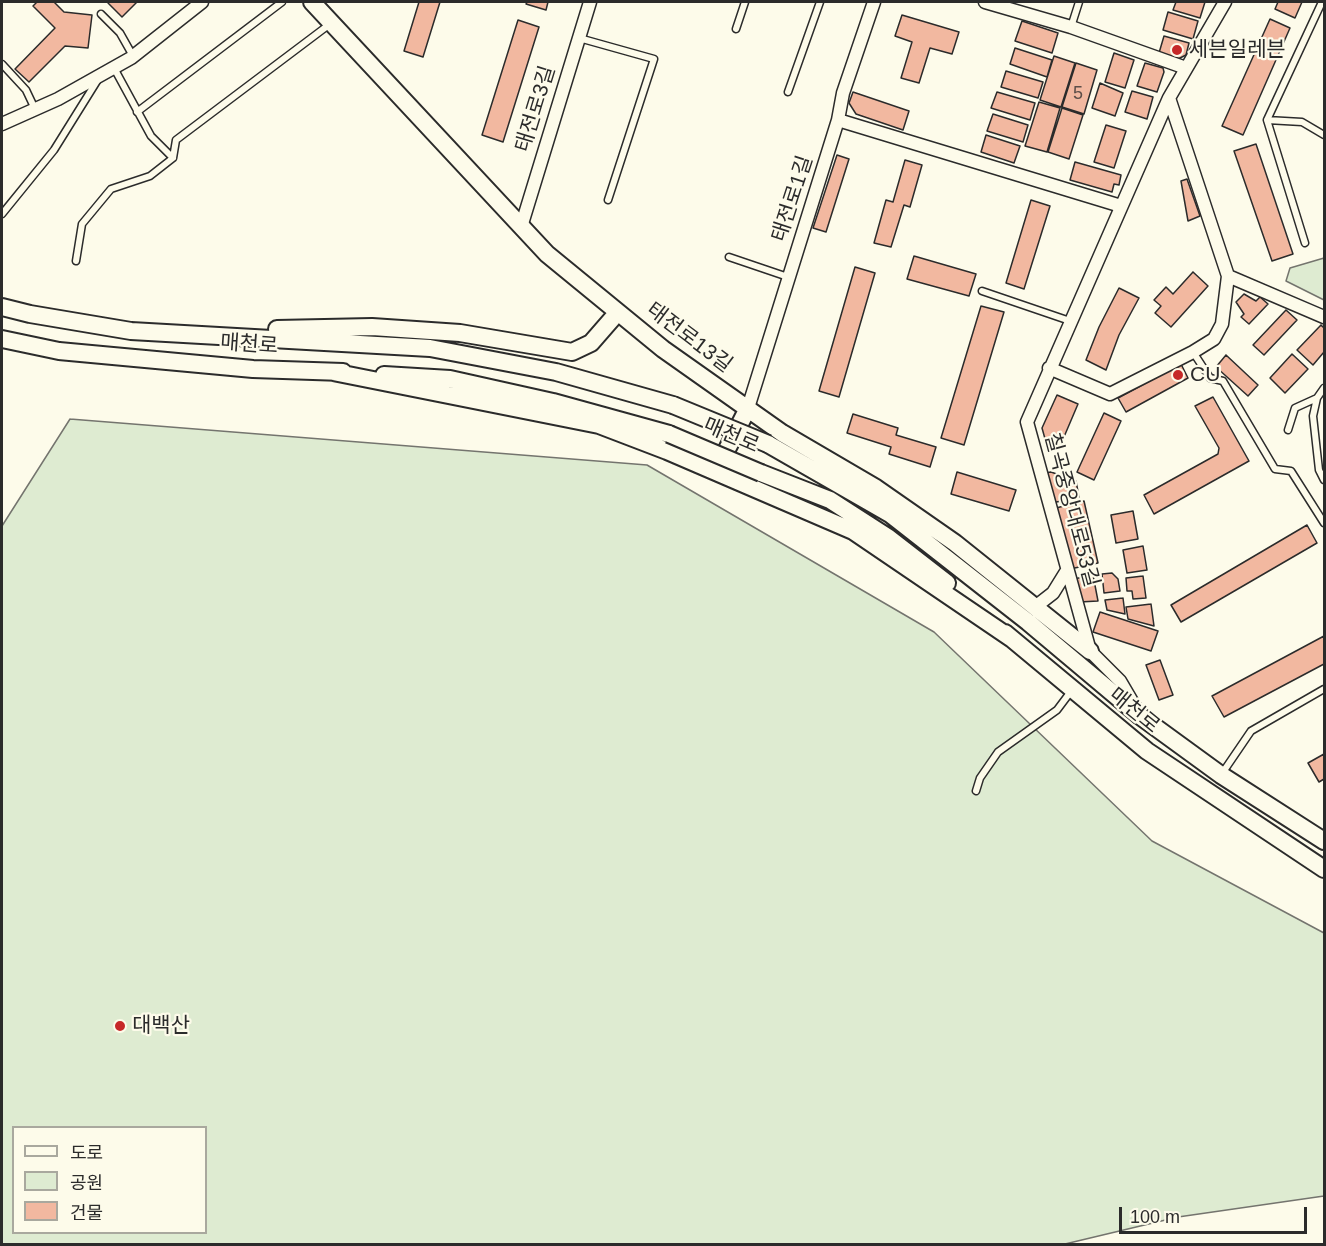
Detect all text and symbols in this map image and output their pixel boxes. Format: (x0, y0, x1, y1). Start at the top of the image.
place label: 세븐일레븐 (1189, 37, 1286, 63)
marker: 세븐일레븐 (1170, 43, 1184, 57)
street label: 태전로3길 (511, 63, 561, 155)
house number: 5 (1073, 83, 1083, 105)
street label: 태전로1길 (767, 153, 819, 245)
street label: 태전로13길 (641, 298, 737, 378)
street label: 매천로 (219, 330, 279, 360)
place label: CU (1190, 362, 1220, 388)
marker: CU (1171, 368, 1185, 382)
street label: 매천로 (699, 413, 763, 459)
street label: 칠곡중앙대로53길 (1038, 430, 1104, 590)
street label: 매천로 (1104, 683, 1164, 739)
place label: 대백산 (132, 1013, 190, 1039)
marker: 대백산 (113, 1019, 127, 1033)
legend (12, 1126, 207, 1234)
text: 도로 (70, 1143, 103, 1163)
text: 공원 (70, 1173, 103, 1193)
scale bar (1122, 1195, 1310, 1233)
text: 건물 (70, 1203, 103, 1223)
text: 100 m (1130, 1207, 1180, 1227)

